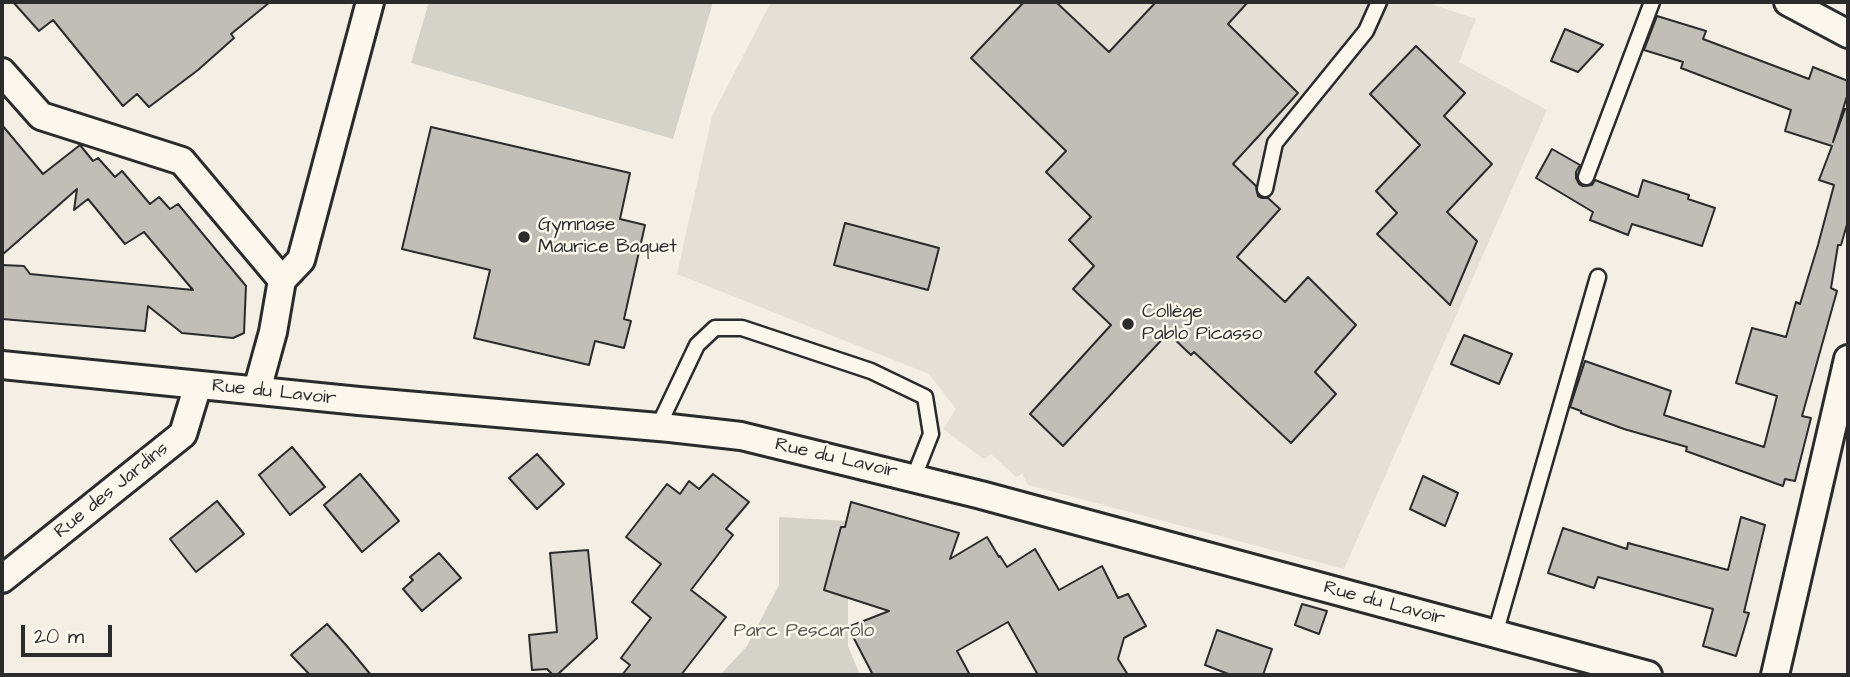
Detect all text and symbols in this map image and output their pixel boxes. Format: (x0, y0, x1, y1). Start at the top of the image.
place label: Gymnase Maurice Baquet (538, 215, 677, 259)
marker: Gymnase Maurice Baquet (516, 229, 532, 245)
place label: Collège Pablo Picasso (1142, 302, 1262, 346)
marker: Collège Pablo Picasso (1120, 316, 1136, 332)
street label: Rue du Lavoir (211, 375, 337, 411)
street label: Rue du Lavoir (773, 434, 899, 484)
street label: Rue des Jardins (50, 438, 174, 544)
street label: Rue du Lavoir (1321, 577, 1447, 631)
scale bar (24, 610, 116, 654)
park label: Parc Pescarolo (734, 621, 874, 643)
text: 20 m (34, 622, 84, 651)

